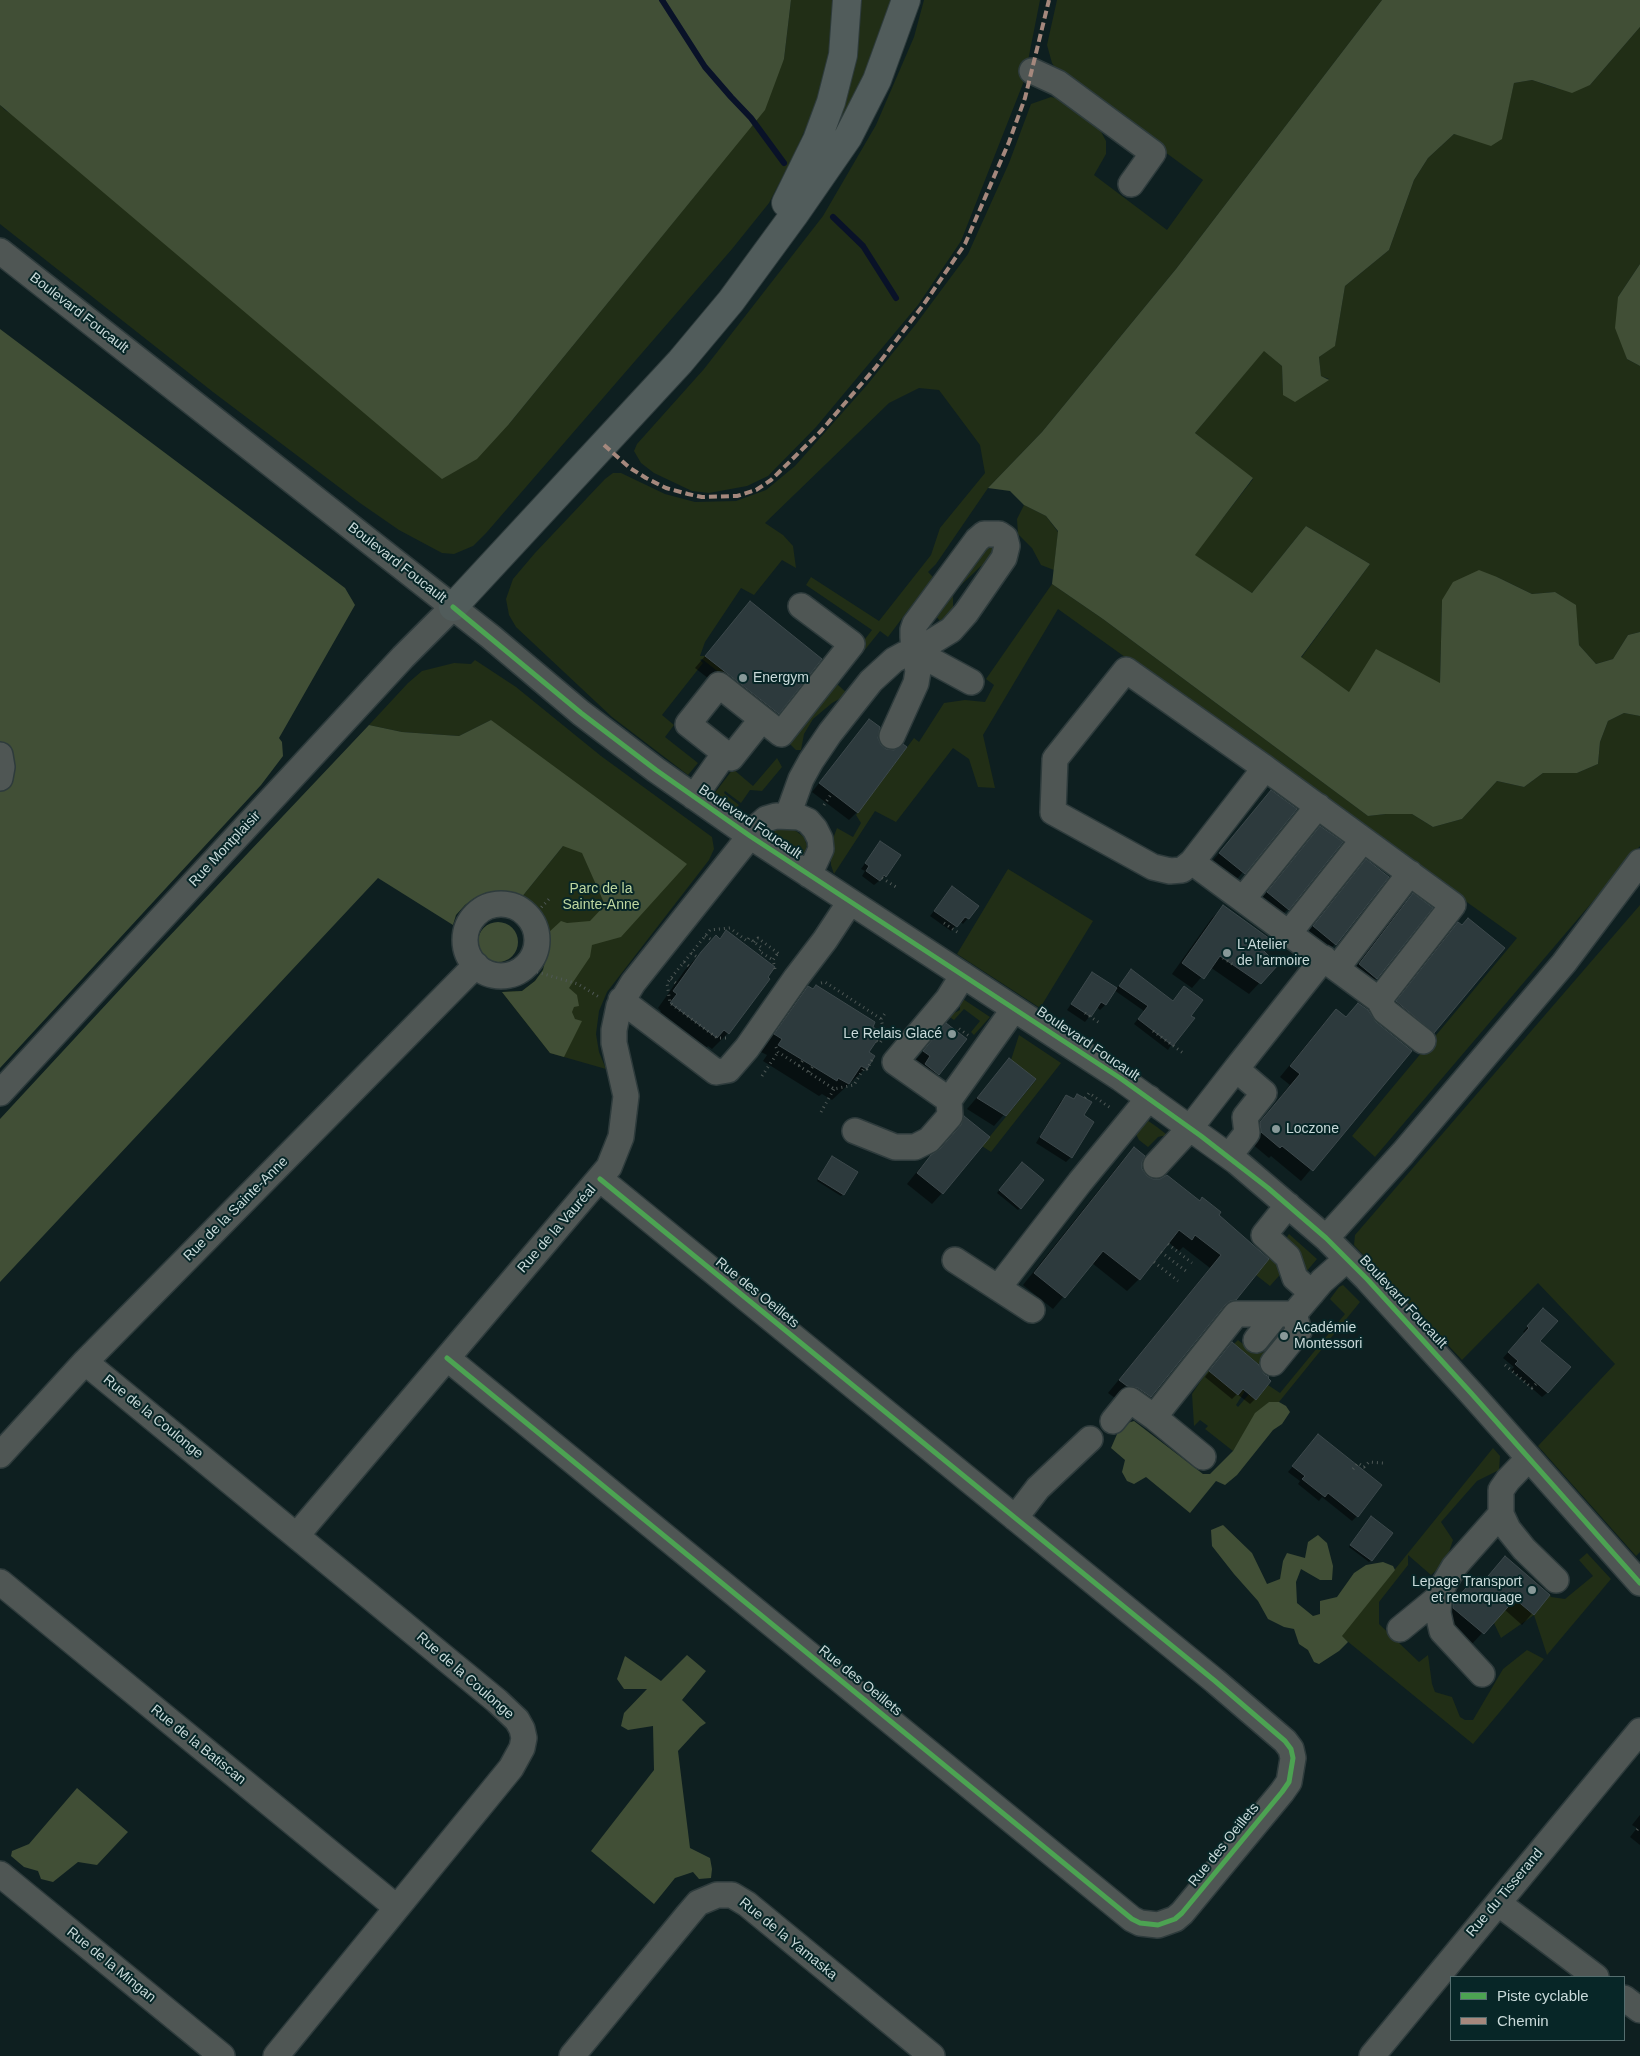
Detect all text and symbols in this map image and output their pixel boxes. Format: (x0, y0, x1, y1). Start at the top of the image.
street label: Boulevard Foucault (26, 269, 132, 357)
street label: Boulevard Foucault (344, 519, 450, 607)
place label: Energym (753, 670, 809, 686)
marker: Energym (737, 672, 749, 684)
street label: Boulevard Foucault (695, 781, 805, 863)
street label: Rue Montplaisir (186, 808, 264, 890)
park label: Parc de la Sainte-Anne (562, 881, 640, 914)
place label: L'Atelier de l'armoire (1237, 937, 1310, 970)
marker: L'Atelier de l'armoire (1221, 947, 1233, 959)
street label: Boulevard Foucault (1033, 1003, 1143, 1085)
place label: Le Relais Glacé (843, 1026, 942, 1042)
marker: Le Relais Glacé (946, 1028, 958, 1040)
place label: Loczone (1286, 1121, 1339, 1137)
marker: Loczone (1270, 1123, 1282, 1135)
street label: Rue de la Sainte-Anne (180, 1153, 292, 1265)
street label: Rue de la Vauréal (514, 1182, 600, 1276)
street label: Boulevard Foucault (1356, 1252, 1450, 1352)
street label: Rue des Oeillets (712, 1254, 802, 1332)
place label: Académie Montessori (1294, 1320, 1362, 1352)
marker: Académie Montessori (1278, 1330, 1290, 1342)
street label: Rue de la Coulonge (100, 1372, 206, 1462)
place label: Lepage Transport et remorquage (1412, 1574, 1522, 1606)
marker: Lepage Transport et remorquage (1526, 1584, 1538, 1596)
street label: Rue de la Coulonge (413, 1629, 517, 1723)
street label: Rue des Oeillets (815, 1642, 905, 1720)
street label: Rue de la Batiscan (147, 1701, 249, 1789)
street label: Rue des Oeillets (1185, 1800, 1263, 1890)
street label: Rue du Tisserand (1463, 1845, 1547, 1941)
street label: Rue de la Yamaska (736, 1894, 840, 1984)
street label: Rue de la Mingan (63, 1924, 159, 2006)
legend (1450, 1976, 1625, 2041)
text: Piste cyclable (1497, 1987, 1589, 2004)
text: Chemin (1497, 2012, 1549, 2029)

